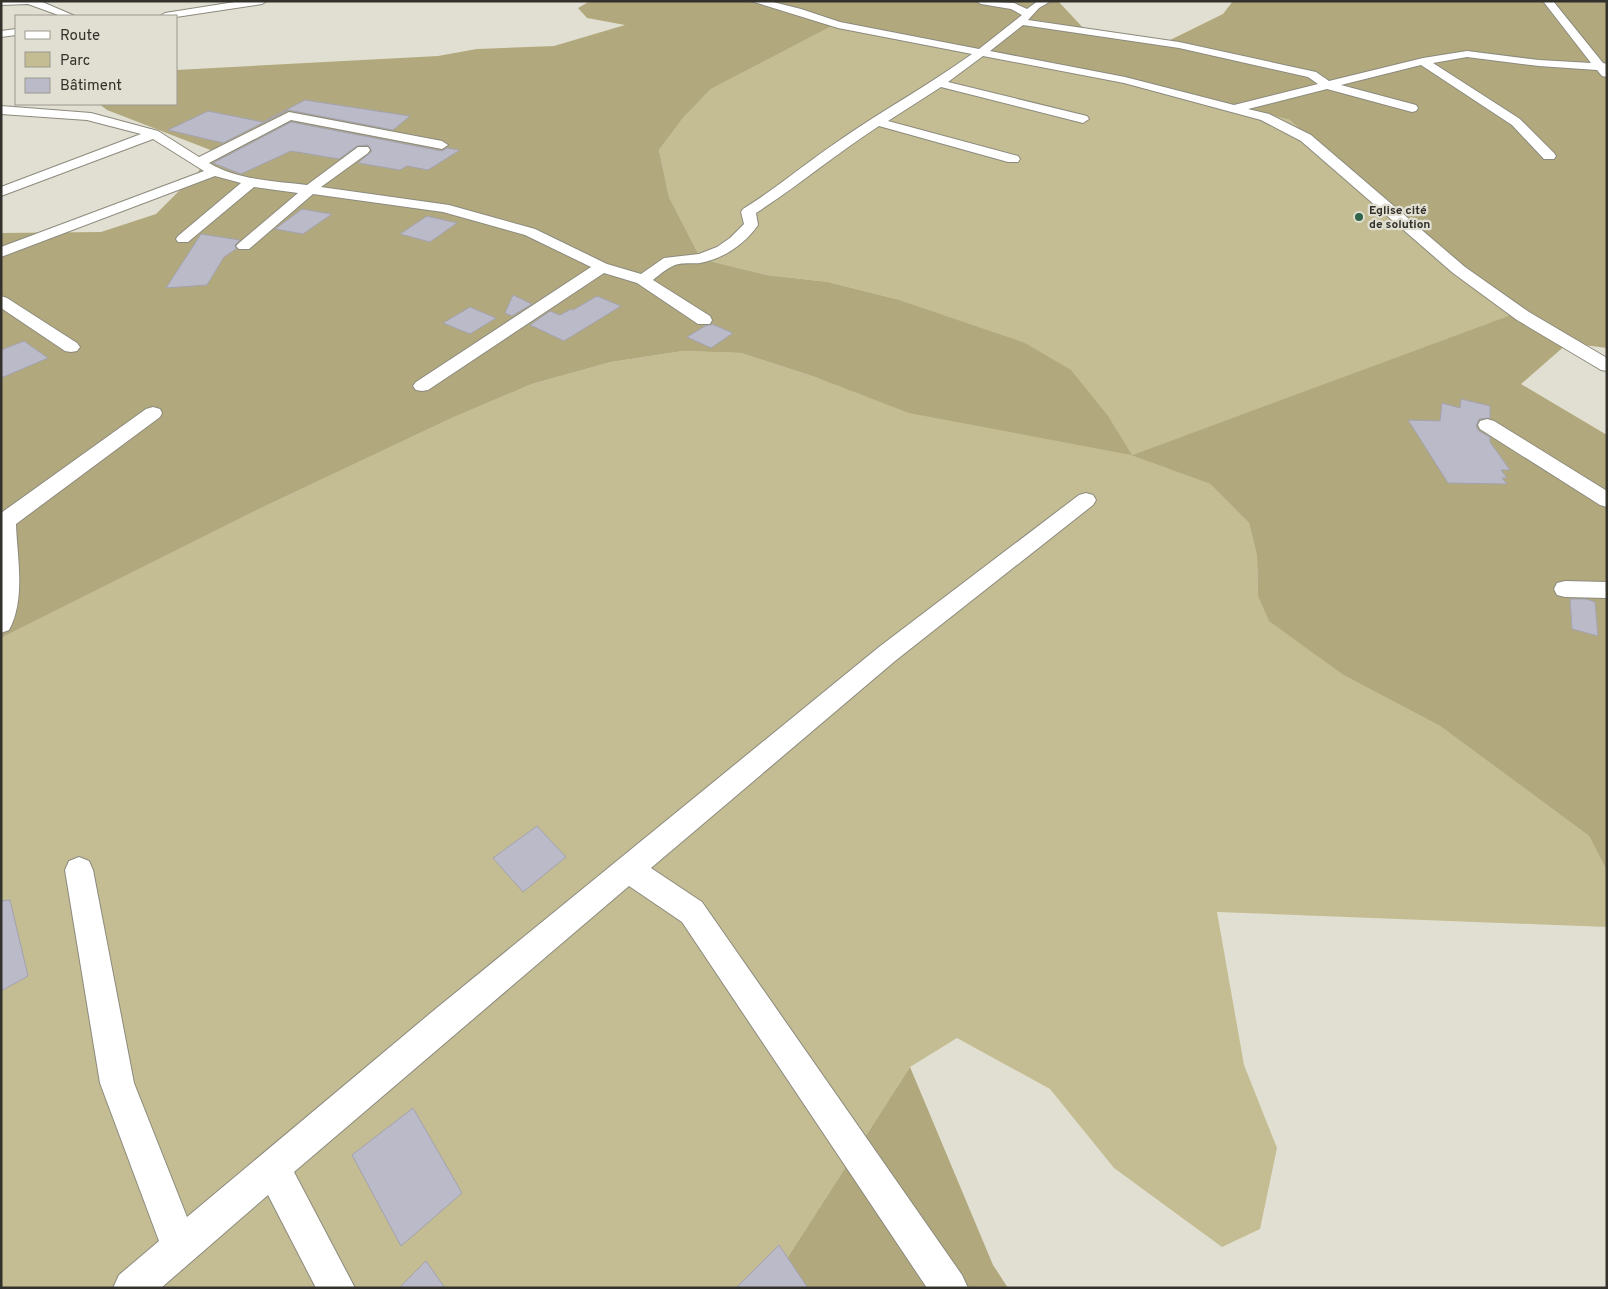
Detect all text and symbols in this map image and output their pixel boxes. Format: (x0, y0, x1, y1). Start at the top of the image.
legend (15, 15, 178, 105)
text: Route (60, 27, 100, 46)
text: Parc (60, 52, 90, 71)
text: Bâtiment (60, 77, 122, 96)
place label: Eglise cité de solution (1369, 203, 1430, 233)
marker: Eglise cité de solution (1353, 211, 1365, 223)

